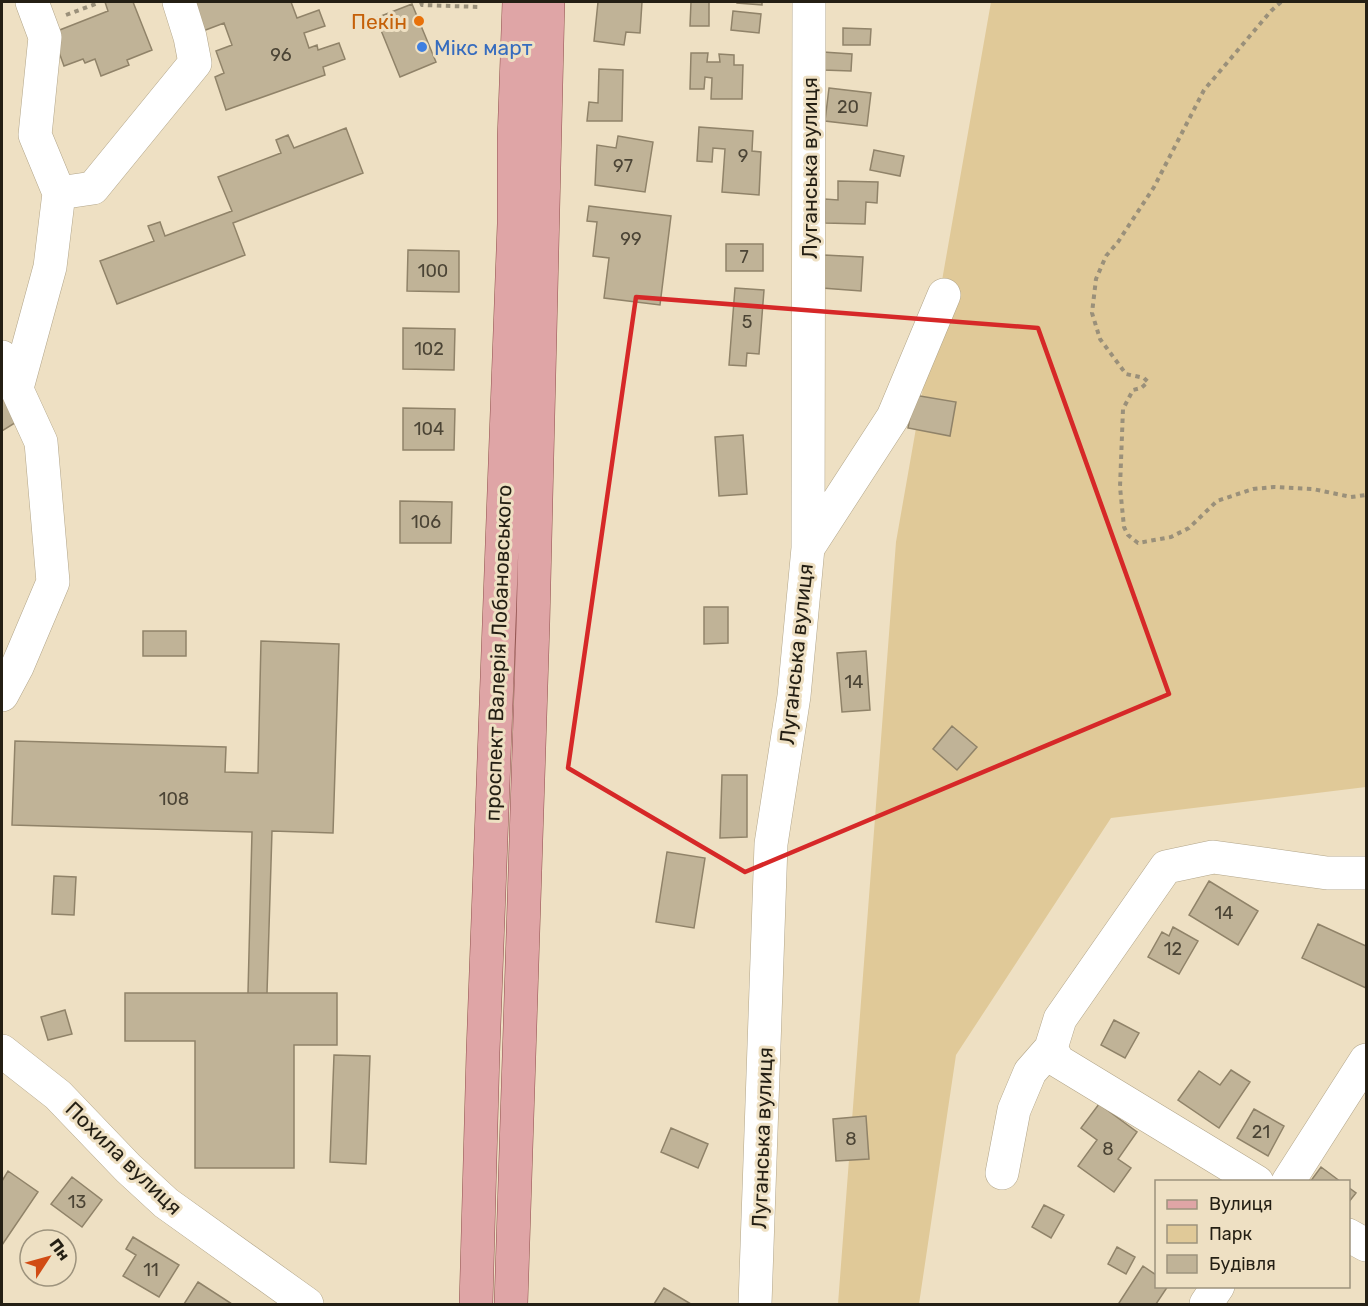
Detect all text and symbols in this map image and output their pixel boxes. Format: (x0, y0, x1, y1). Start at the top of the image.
place label: Пекін (351, 9, 407, 34)
marker: Пекін (412, 14, 426, 28)
place label: Мікс март (434, 35, 533, 60)
marker: Мікс март (415, 40, 429, 54)
house number: 96 (270, 44, 292, 66)
street label: Луганська вулиця (797, 77, 822, 259)
house number: 20 (837, 96, 859, 118)
house number: 9 (738, 145, 748, 167)
house number: 97 (613, 155, 633, 177)
house number: 99 (620, 228, 642, 250)
house number: 7 (739, 246, 749, 268)
house number: 100 (418, 260, 448, 282)
house number: 5 (742, 311, 752, 333)
house number: 102 (414, 338, 444, 360)
house number: 104 (414, 418, 444, 440)
street label: проспект Валерія Лобановського (480, 484, 516, 822)
house number: 106 (411, 511, 441, 533)
street label: Луганська вулиця (774, 562, 818, 746)
house number: 14 (845, 671, 863, 693)
house number: 108 (159, 788, 189, 810)
house number: 14 (1215, 902, 1233, 924)
house number: 12 (1164, 938, 1182, 960)
street label: Луганська вулиця (746, 1047, 778, 1229)
street label: Похила вулиця (61, 1096, 187, 1220)
house number: 21 (1252, 1121, 1270, 1143)
house number: 8 (845, 1128, 857, 1150)
house number: 8 (1102, 1138, 1114, 1160)
legend (1155, 1180, 1350, 1288)
house number: 13 (68, 1191, 86, 1213)
text: Вулиця (1209, 1193, 1273, 1215)
text: Парк (1209, 1223, 1253, 1245)
north arrow (18, 1228, 78, 1288)
text: Пн (46, 1235, 74, 1264)
text: Будівля (1209, 1253, 1276, 1275)
house number: 11 (143, 1259, 159, 1281)

